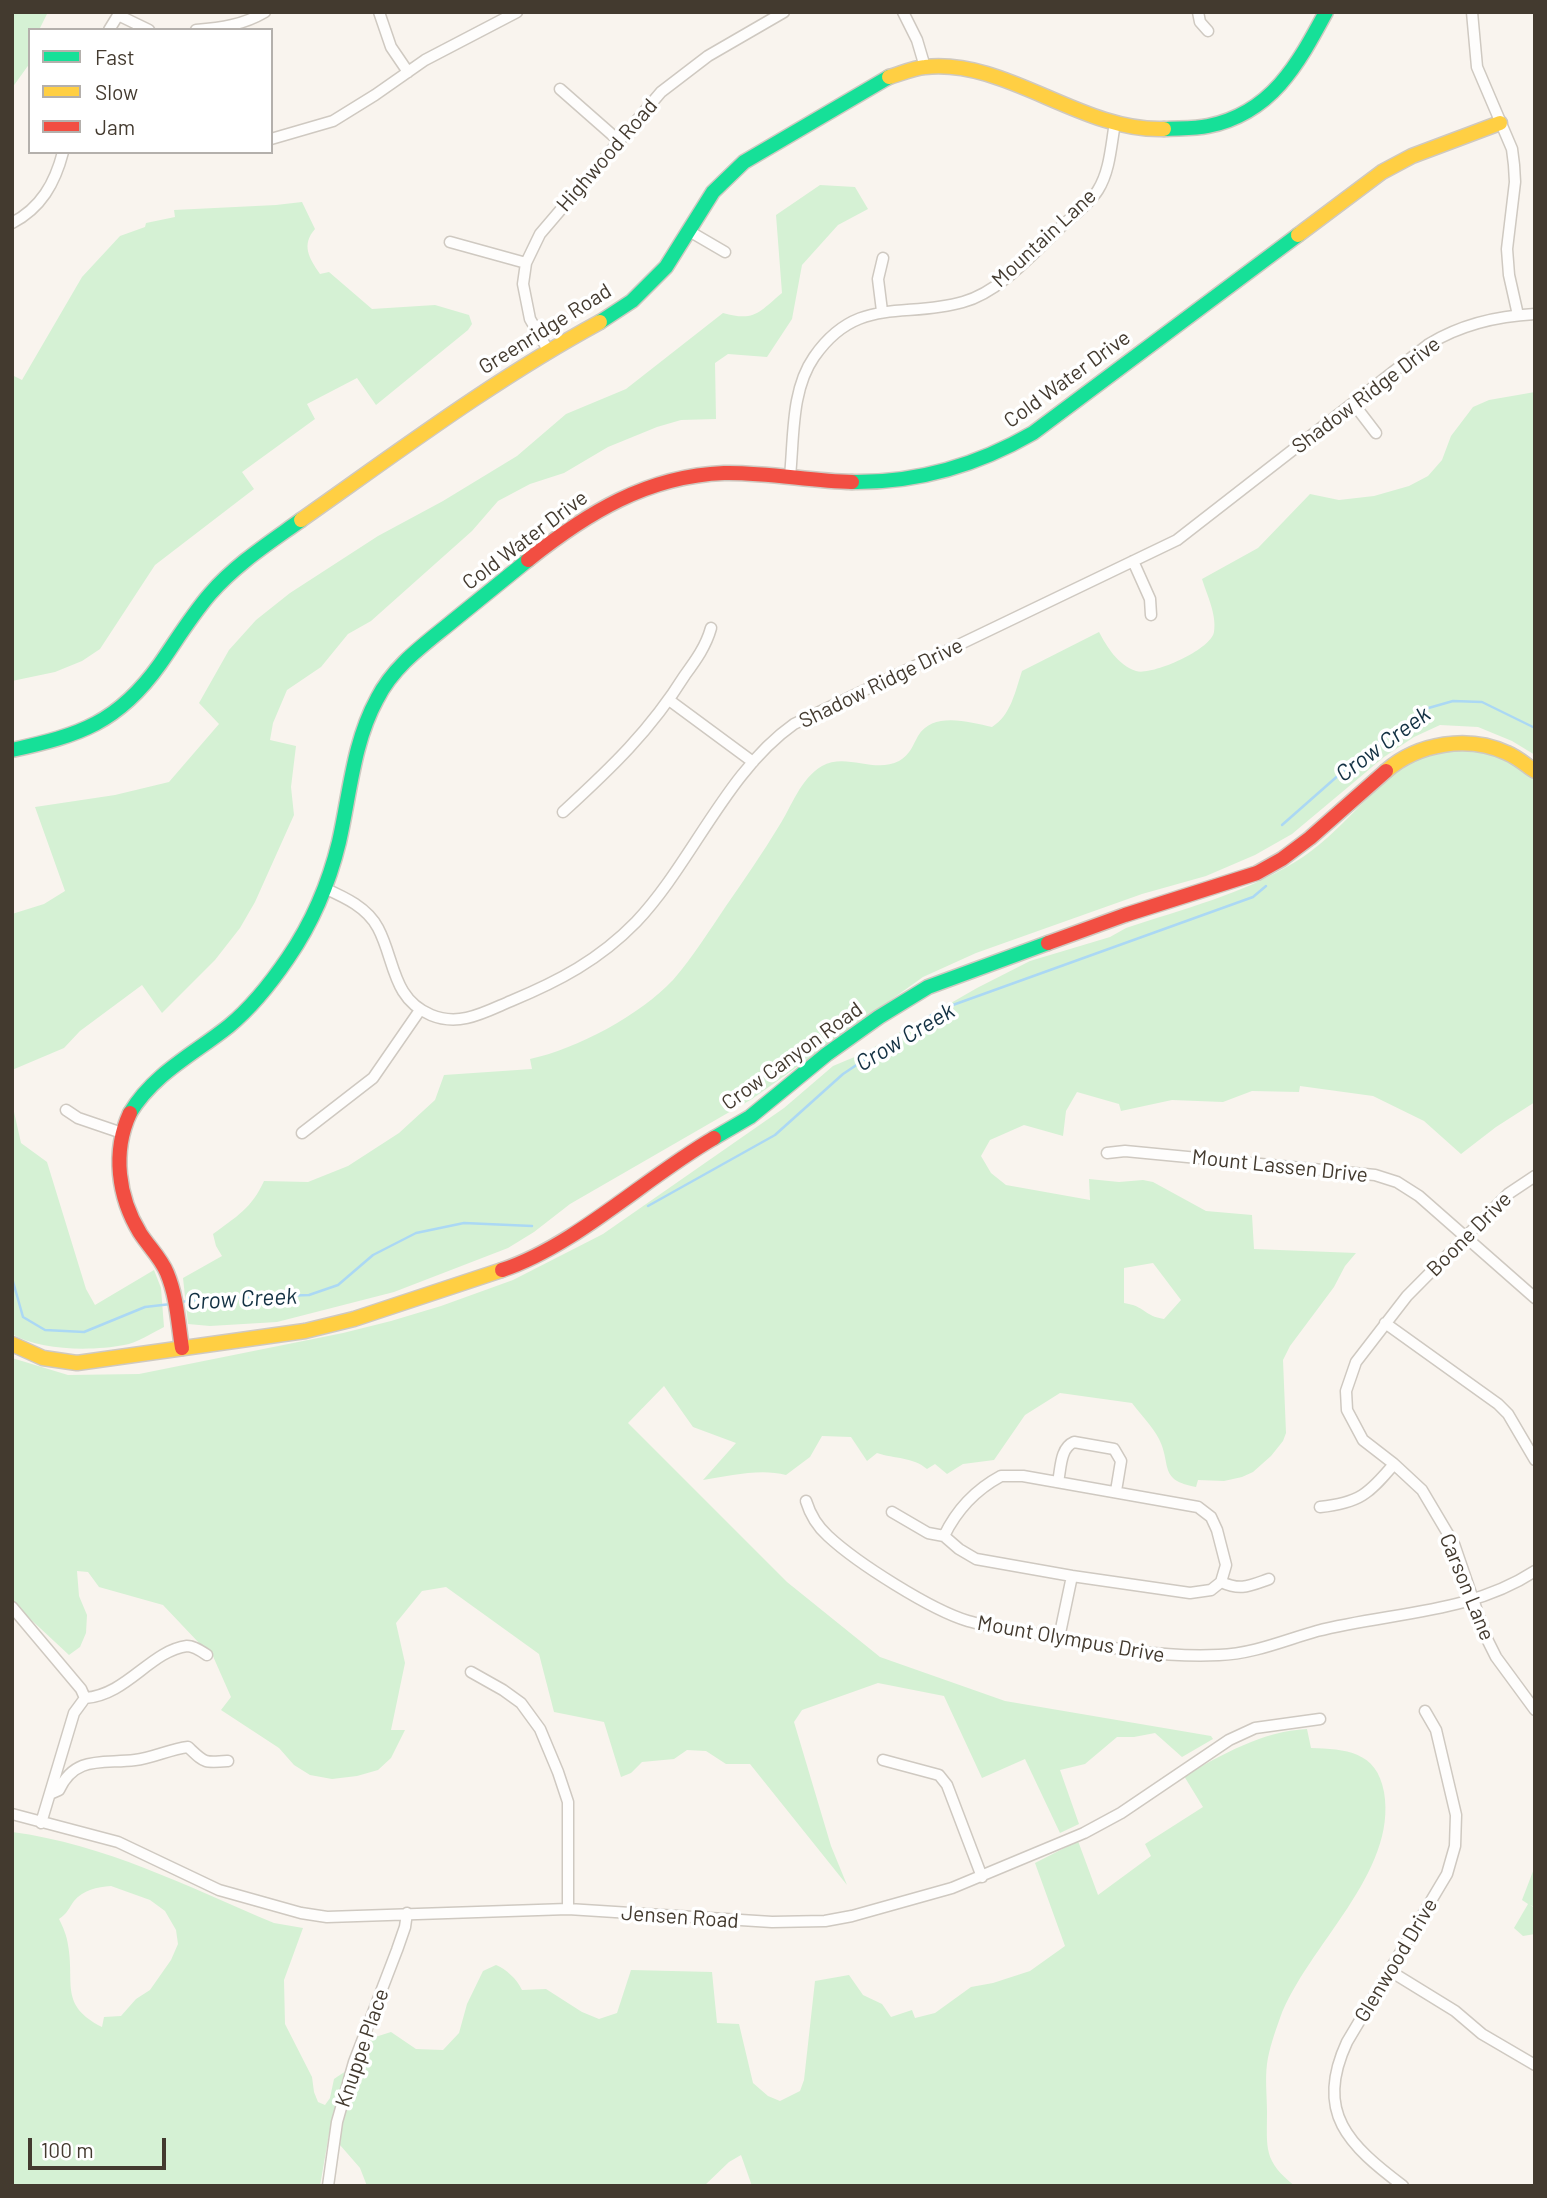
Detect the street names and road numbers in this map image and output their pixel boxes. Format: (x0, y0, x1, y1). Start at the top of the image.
street label: Highwood Road (551, 93, 663, 217)
street label: Mountain Lane (987, 183, 1101, 293)
street label: Greenridge Road (474, 278, 616, 380)
street label: Cold Water Drive (999, 325, 1135, 433)
street label: Shadow Ridge Drive (1287, 331, 1445, 459)
street label: Cold Water Drive (458, 485, 592, 595)
street label: Shadow Ridge Drive (795, 632, 967, 734)
street label: Crow Canyon Road (717, 996, 867, 1116)
street label: Mount Lassen Drive (1191, 1144, 1369, 1188)
street label: Boone Drive (1421, 1186, 1517, 1282)
street label: Carson Lane (1434, 1530, 1500, 1644)
street label: Mount Olympus Drive (975, 1610, 1167, 1668)
street label: Glenwood Drive (1349, 1893, 1443, 2027)
street label: Jensen Road (620, 1900, 740, 1934)
street label: Knuppe Place (330, 1985, 394, 2111)

